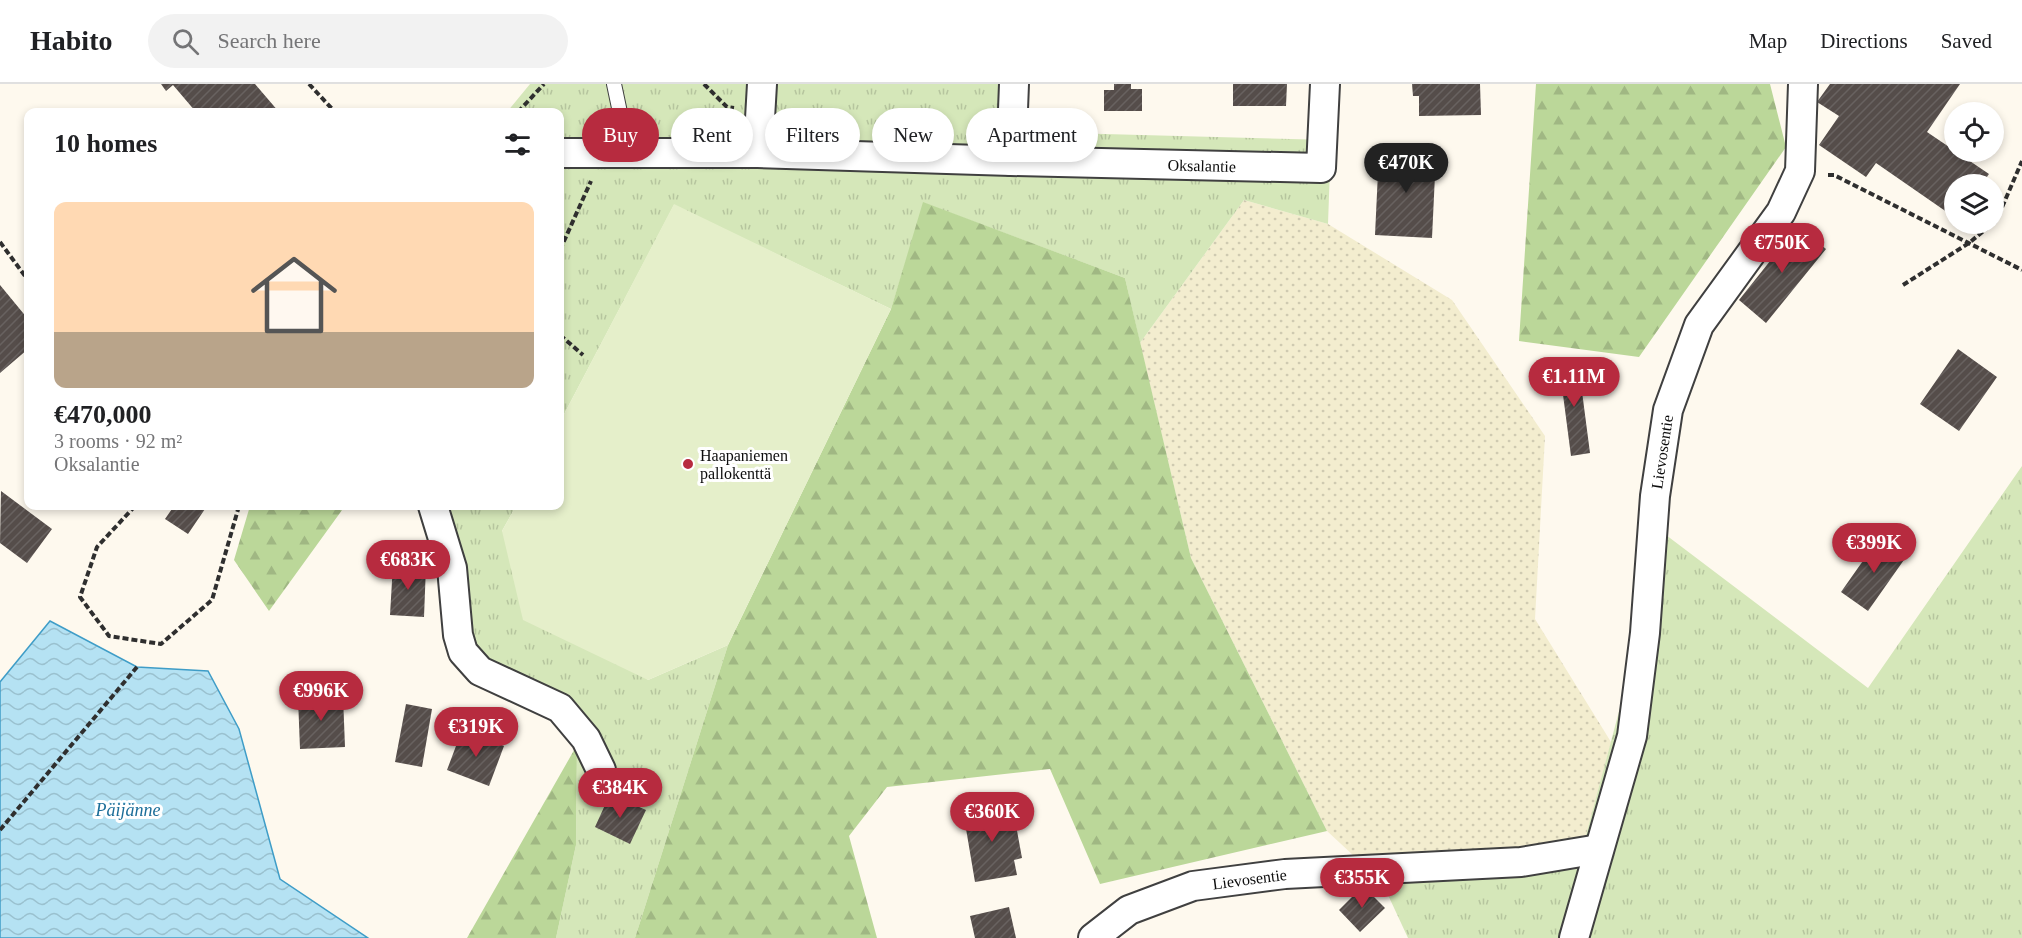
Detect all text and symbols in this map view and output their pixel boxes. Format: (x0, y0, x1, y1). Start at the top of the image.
search box (148, 14, 568, 68)
text: Habito (30, 25, 112, 56)
icon: search (169, 25, 202, 58)
text: Search here (217, 28, 321, 53)
text: Map (1749, 29, 1787, 53)
text: Directions (1820, 29, 1908, 53)
text: Saved (1941, 29, 1992, 53)
map controls (1944, 102, 2004, 234)
button: locate (1944, 102, 2004, 162)
chip: Buy (582, 108, 659, 162)
chip: Rent (671, 108, 753, 162)
chip: Filters (765, 108, 860, 162)
chip: New (872, 108, 954, 162)
chip: Apartment (966, 108, 1098, 162)
icon: filters (501, 128, 534, 161)
text: 10 homes (54, 129, 157, 158)
pin: €470K (1364, 143, 1448, 194)
text: €470K (1378, 151, 1434, 173)
street label: Oksalantie (1167, 156, 1236, 175)
button: layers (1944, 174, 2004, 234)
pin: €750K (1740, 223, 1824, 274)
text: €750K (1754, 231, 1810, 253)
icon: home (240, 241, 348, 349)
pin: €1.11M (1525, 357, 1623, 408)
text: €1.11M (1543, 365, 1605, 387)
text: €470,000 (54, 400, 152, 429)
street label: Lievosentie (1648, 414, 1676, 490)
text: 3 rooms · 92 m² (54, 430, 182, 452)
place label: Haapaniemen pallokenttä (700, 447, 788, 483)
text: Oksalantie (54, 453, 140, 475)
marker: Haapaniemen pallokenttä (681, 457, 695, 471)
pin: €399K (1832, 523, 1916, 574)
text: €399K (1846, 531, 1902, 553)
pin: €683K (366, 540, 450, 591)
text: €683K (380, 548, 436, 570)
pin: €996K (279, 671, 363, 722)
text: €996K (293, 679, 349, 701)
pin: €319K (434, 707, 518, 758)
text: €319K (448, 715, 504, 737)
pin: €384K (578, 768, 662, 819)
text: €384K (592, 776, 648, 798)
pin: €360K (950, 792, 1034, 843)
water label: Päijänne (95, 800, 161, 820)
text: €360K (964, 800, 1020, 822)
pin: €355K (1320, 858, 1404, 909)
street label: Lievosentie (1211, 865, 1288, 892)
text: €355K (1334, 866, 1390, 888)

